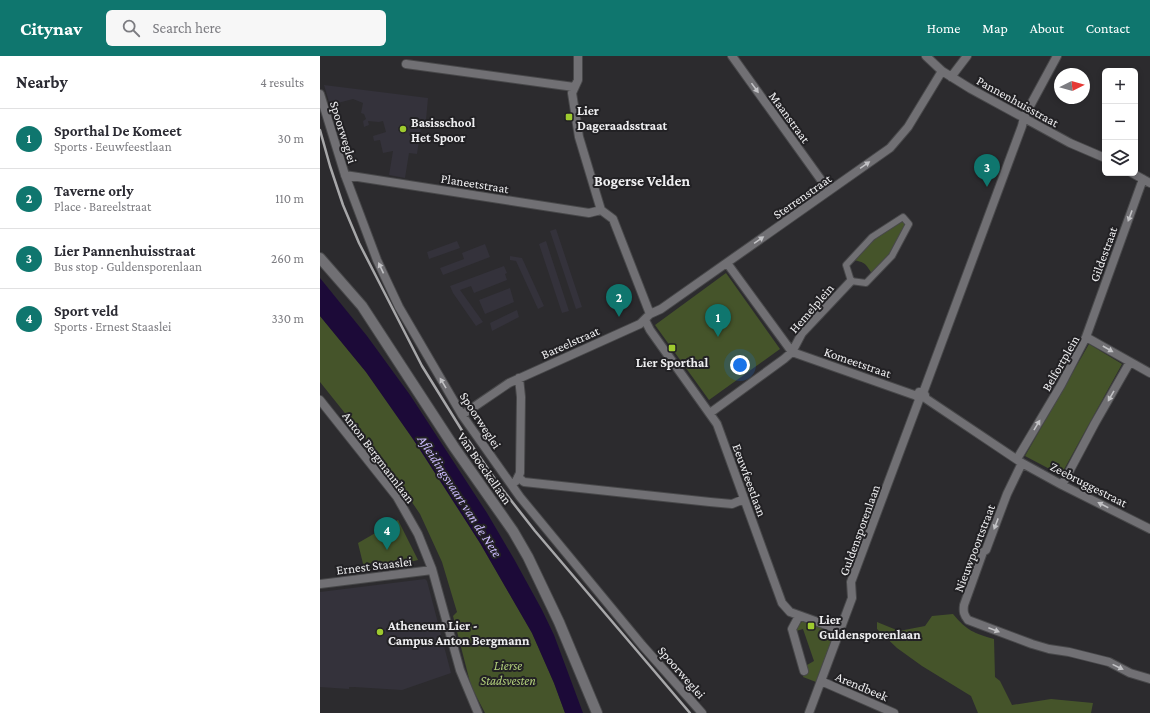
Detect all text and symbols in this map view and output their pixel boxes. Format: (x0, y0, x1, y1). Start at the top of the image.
search box (106, 10, 386, 46)
icon: search (120, 17, 142, 39)
text: Citynav (20, 18, 82, 39)
text: Search here (152, 20, 221, 36)
text: Home (927, 20, 960, 36)
text: Map (982, 20, 1008, 36)
text: About (1030, 20, 1064, 36)
text: Contact (1086, 20, 1130, 36)
north arrow (1054, 68, 1090, 104)
map controls (1102, 68, 1138, 176)
button: + (1102, 68, 1138, 104)
text: Nearby (16, 73, 68, 92)
street label: Pannenhuisstraat (974, 73, 1062, 131)
text: 4 results (260, 75, 304, 90)
one-way arrow (751, 82, 759, 93)
street label: Maanstraat (766, 89, 814, 147)
street label: Spoorweglei (327, 99, 360, 166)
place label: Lier Dageraadsstraat (577, 103, 667, 133)
button: − (1102, 104, 1138, 140)
marker: Lier Dageraadsstraat (564, 112, 574, 122)
place label: Basisschool Het Spoor (411, 115, 475, 145)
text: Sporthal De Komeet (54, 123, 182, 139)
marker: Basisschool Het Spoor (398, 124, 408, 134)
text: 1 (27, 131, 31, 146)
text: 30 m (278, 131, 304, 146)
text: Sports · Eeuwfeestlaan (54, 139, 172, 154)
button: layers (1102, 140, 1138, 176)
pin: 3 (974, 154, 1000, 187)
one-way arrow (860, 161, 871, 169)
street label: Sterrenstraat (770, 170, 835, 222)
street label: Planeetstraat (440, 171, 511, 196)
district label: Bogerse Velden (594, 173, 690, 189)
text: Taverne orly (54, 183, 134, 199)
text: 2 (26, 191, 32, 206)
text: 110 m (275, 191, 304, 206)
text: Place · Bareelstraat (54, 199, 151, 214)
one-way arrow (1126, 210, 1132, 222)
street label: Gildestraat (1087, 224, 1121, 284)
one-way arrow (754, 236, 765, 244)
text: Lier Pannenhuisstraat (54, 243, 195, 259)
text: 3 (26, 251, 32, 266)
text: 260 m (271, 251, 304, 266)
text: Bus stop · Guldensporenlaan (54, 259, 202, 274)
one-way arrow (378, 263, 384, 274)
street label: Hemelplein (786, 281, 837, 336)
pin: 2 (606, 284, 632, 317)
text: Sport veld (54, 303, 118, 319)
pin: 1 (705, 304, 731, 337)
text: 4 (25, 311, 33, 326)
text: 330 m (271, 311, 304, 326)
text: Sports · Ernest Staaslei (54, 319, 171, 334)
street label: Bareelstraat (539, 323, 602, 362)
street label: Belfortplein (1039, 333, 1082, 394)
marker: Lier Sporthal (667, 343, 677, 353)
street label: Komeetstraat (822, 344, 894, 381)
one-way arrow (1102, 346, 1114, 353)
place label: Lier Sporthal (636, 355, 708, 370)
your location (730, 355, 750, 375)
one-way arrow (439, 377, 446, 389)
street label: Spoorweglei (457, 389, 505, 452)
one-way arrow (1107, 390, 1114, 402)
street label: Anton Bergmannlaan (339, 409, 418, 506)
one-way arrow (1034, 419, 1041, 431)
street label: Van Boeckellaan (454, 429, 515, 507)
water label: Afleidingsvaart van de Nete (414, 431, 506, 561)
street label: Eeuwfeestlaan (729, 442, 770, 519)
street label: Zeebruggestraat (1048, 459, 1131, 511)
street label: Guldensporenlaan (836, 483, 883, 578)
street label: Nieuwpoortstraat (951, 502, 998, 594)
one-way arrow (1097, 502, 1108, 508)
pin: 4 (374, 517, 400, 550)
one-way arrow (992, 519, 998, 531)
street label: Ernest Staaslei (335, 553, 413, 578)
place label: Lier Guldensporenlaan (819, 612, 921, 642)
place label: Atheneum Lier - Campus Anton Bergmann (387, 618, 530, 648)
marker: Lier Guldensporenlaan (806, 621, 816, 631)
marker: Atheneum Lier - Campus Anton Bergmann (375, 627, 385, 637)
one-way arrow (989, 627, 1001, 633)
street label: Spoorweglei (655, 643, 709, 702)
park label: Lierse Stadsvesten (480, 658, 536, 688)
one-way arrow (1113, 664, 1124, 670)
street label: Arendbeek (833, 669, 891, 705)

